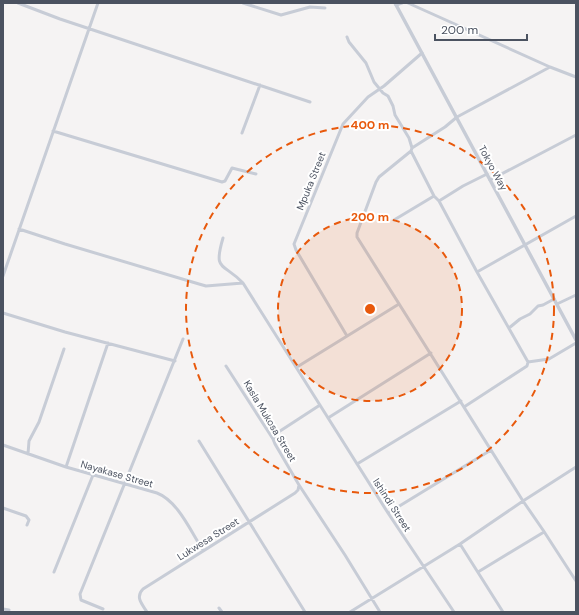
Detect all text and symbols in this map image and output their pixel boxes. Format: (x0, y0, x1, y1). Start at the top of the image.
scale bar (435, 16, 527, 42)
text: 200 m (441, 22, 478, 38)
text: 400 m (351, 117, 389, 133)
street label: Tokyo Way (476, 143, 511, 193)
street label: Mpuka Street (293, 150, 329, 212)
text: 200 m (351, 209, 389, 225)
centre of rings (363, 302, 377, 316)
street label: Kasla Mukosa Street (241, 378, 299, 464)
street label: Nayakase Street (79, 457, 155, 491)
street label: Ishindi Street (370, 476, 414, 534)
street label: Lukwesa Street (175, 515, 241, 563)

